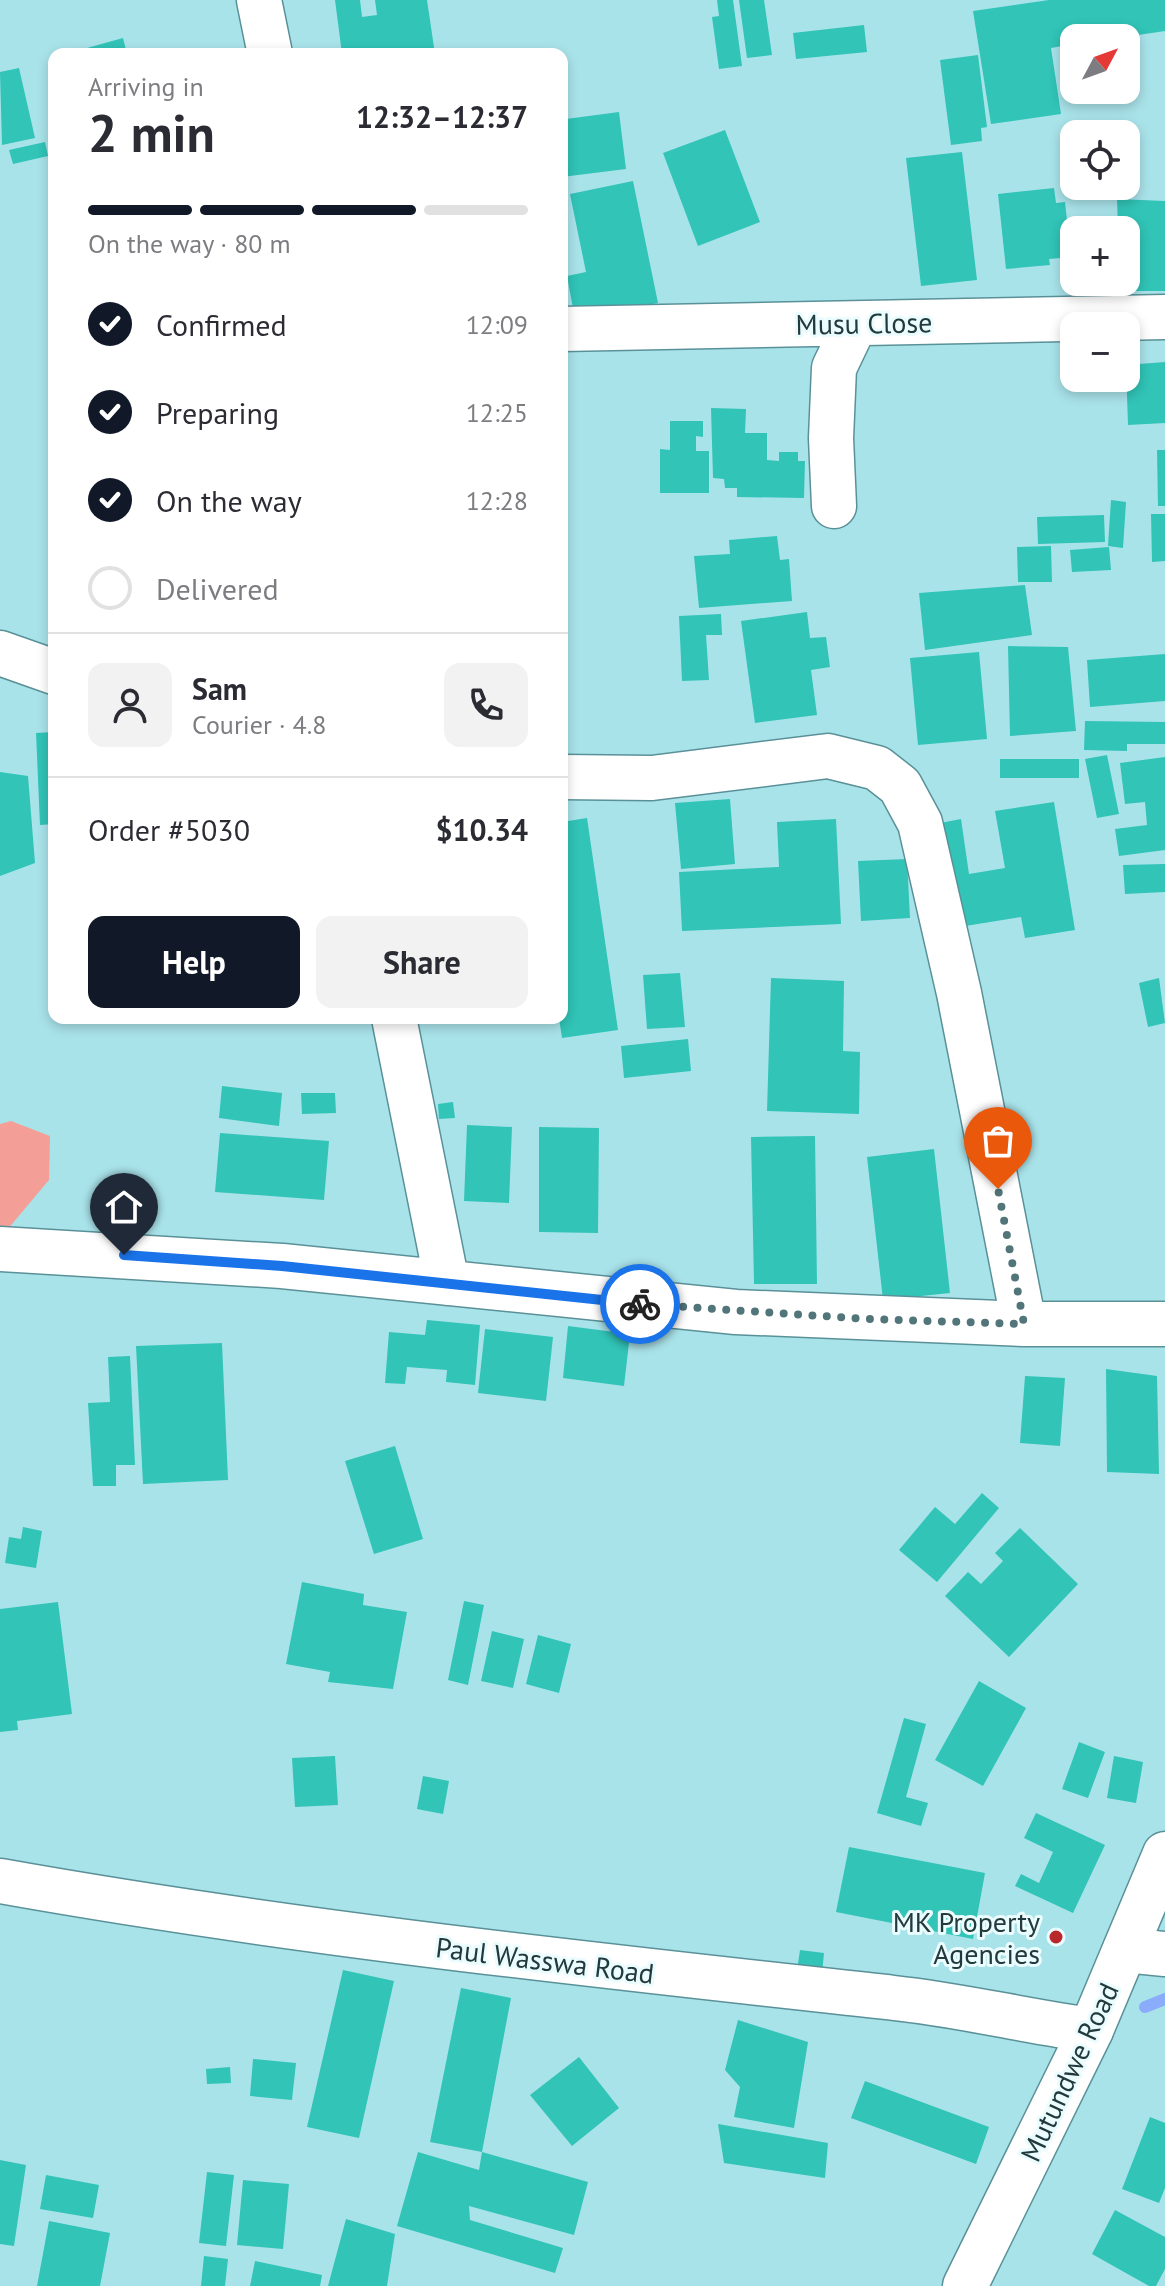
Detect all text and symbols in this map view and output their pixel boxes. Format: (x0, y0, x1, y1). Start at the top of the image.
north arrow (1060, 24, 1140, 104)
map controls (1060, 24, 1140, 392)
text: Arriving in (88, 70, 204, 103)
text: 12:32–12:37 (356, 97, 528, 136)
text: 2 min (88, 99, 215, 166)
button: locate (1060, 120, 1140, 200)
button: + (1060, 216, 1140, 296)
text: On the way · 80 m (88, 227, 291, 260)
icon: check (88, 302, 132, 346)
street label: Musu Close (795, 303, 933, 343)
text: Confirmed (156, 305, 287, 344)
text: 12:09 (466, 308, 528, 341)
button: − (1060, 312, 1140, 392)
icon: check (88, 390, 132, 434)
text: Preparing (156, 393, 279, 432)
text: 12:25 (466, 396, 528, 429)
icon: check (88, 478, 132, 522)
text: On the way (156, 481, 302, 520)
text: 12:28 (466, 484, 528, 517)
text: Delivered (156, 569, 279, 608)
button: person (88, 663, 172, 747)
button: phone (444, 663, 528, 747)
text: Sam (192, 669, 247, 708)
text: Courier · 4.8 (192, 708, 326, 741)
text: Order #5030 (88, 810, 250, 849)
text: $10.34 (436, 810, 528, 849)
button: Help (88, 916, 300, 1008)
button: Share (316, 916, 528, 1008)
pin (964, 1107, 1032, 1189)
icon: bag (976, 1119, 1020, 1163)
pin (90, 1173, 158, 1255)
icon: home (102, 1185, 146, 1229)
courier (600, 1264, 680, 1344)
icon: bike (618, 1282, 662, 1326)
place label: MK Property Agencies (893, 1903, 1040, 1972)
street label: Paul Wasswa Road (434, 1928, 656, 1992)
marker: MK Property Agencies (1047, 1928, 1065, 1946)
street label: Mutundwe Road (1011, 1977, 1127, 2167)

